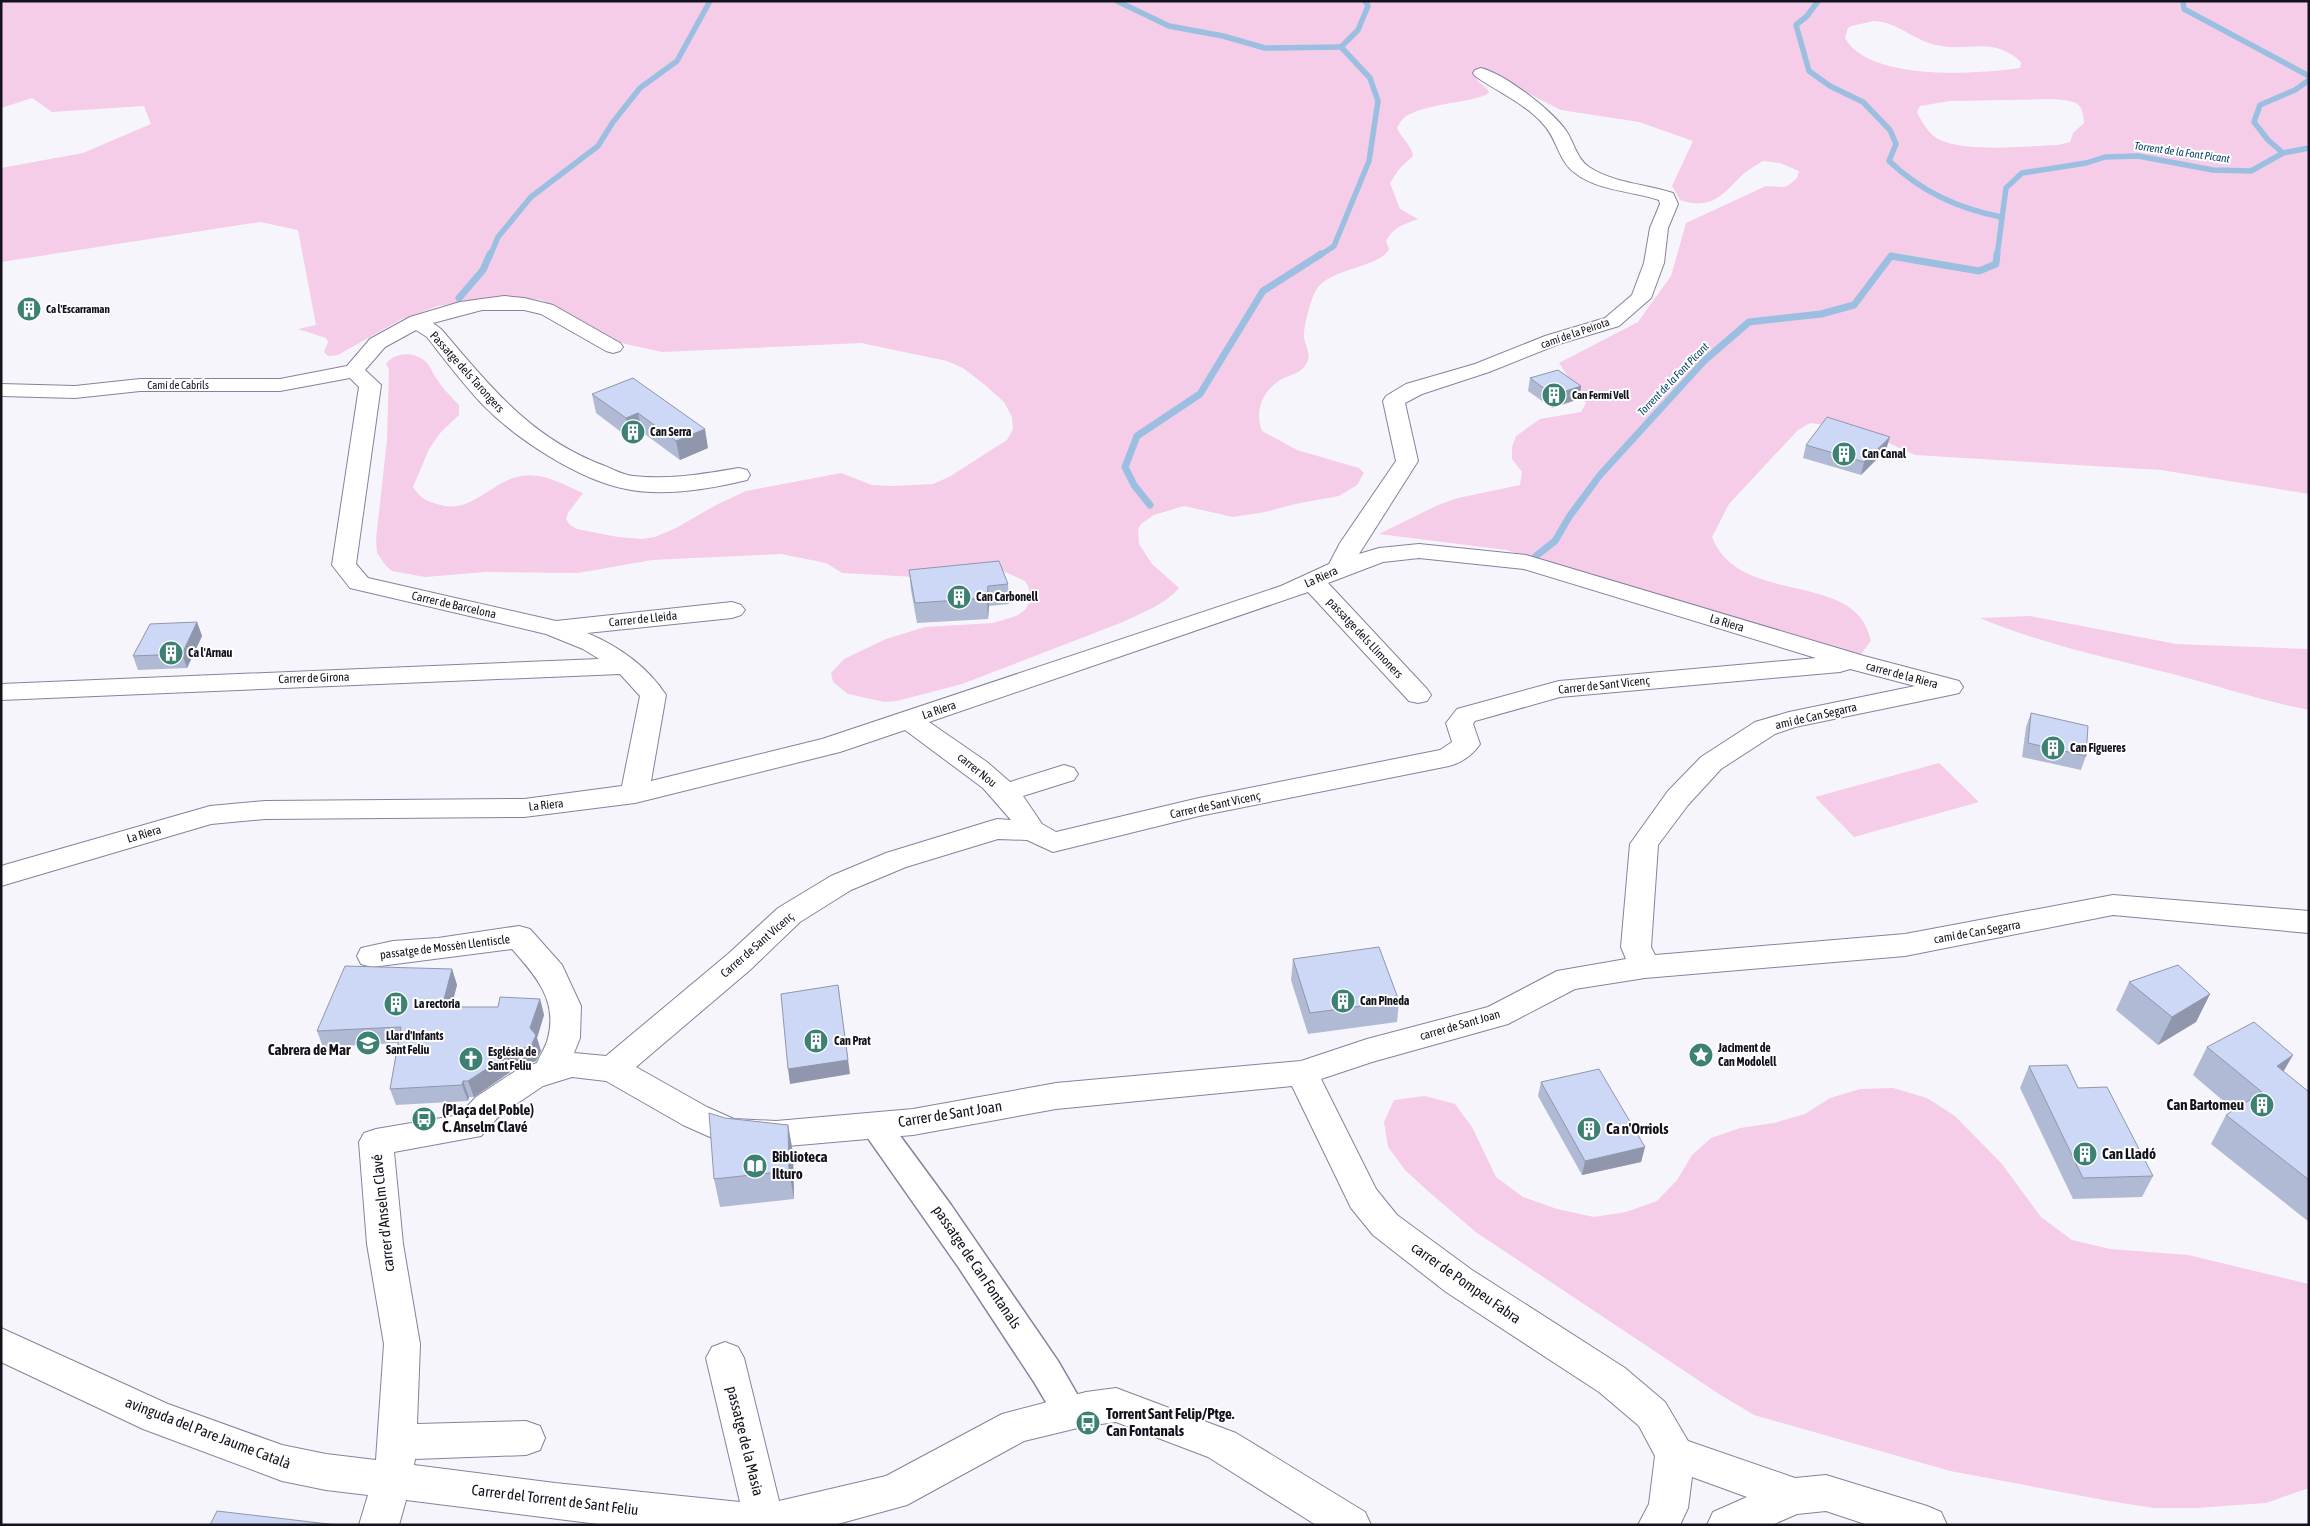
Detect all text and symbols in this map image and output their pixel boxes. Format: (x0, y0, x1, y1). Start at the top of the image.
water label: Torrent de la Font Picant (2133, 139, 2231, 165)
building icon: Ca l'Escarraman (16, 296, 42, 322)
place label: Ca l'Escarraman (46, 303, 110, 315)
street label: camí de la Peirota (1539, 316, 1611, 350)
street label: Passatge dels Tarongers (427, 329, 507, 415)
water label: Torrent de la Font Picant (1635, 340, 1711, 418)
street label: Camí de Cabrils (147, 379, 209, 391)
building icon: Can Fermí Vell (1541, 382, 1567, 408)
place label: Can Fermí Vell (1572, 389, 1630, 401)
building icon: Can Serra (620, 419, 646, 445)
place label: Can Serra (650, 425, 692, 439)
building icon: Can Canal (1831, 441, 1857, 467)
place label: Can Canal (1862, 447, 1907, 461)
street label: La Riera (1302, 563, 1340, 591)
building icon: Can Carbonell (946, 584, 972, 610)
street label: Carrer de Barcelona (410, 588, 498, 622)
place label: Can Carbonell (976, 590, 1039, 604)
street label: passatge dels Llimoners (1324, 595, 1406, 681)
street label: Carrer de Lleida (608, 608, 678, 630)
street label: La Riera (1708, 611, 1746, 635)
building icon: Ca l'Arnau (158, 640, 184, 666)
place label: Ca l'Arnau (188, 646, 233, 660)
street label: carrer de la Riera (1864, 659, 1940, 691)
street label: Carrer de Girona (278, 670, 350, 686)
street label: Carrer de Sant Vicenç (1558, 673, 1651, 697)
street label: La Riera (920, 698, 958, 722)
street label: amí de Can Segarra (1774, 700, 1858, 732)
building icon: Can Figueres (2040, 735, 2066, 761)
place label: Can Figueres (2070, 741, 2126, 755)
street label: carrer Nou (955, 750, 1000, 790)
street label: Carrer de Sant Vicenç (1169, 788, 1262, 821)
street label: La Riera (528, 796, 564, 814)
street label: La Riera (125, 822, 163, 846)
street label: Carrer de Sant Vicenç (718, 909, 797, 980)
street label: camí de Can Segarra (1933, 917, 2021, 947)
street label: passatge de Mossèn Llentiscle (379, 932, 511, 962)
building icon: Can Pineda (1330, 988, 1356, 1014)
building icon: La rectoria (383, 991, 409, 1017)
place label: Can Pineda (1360, 994, 1410, 1008)
place label: La rectoria (414, 997, 461, 1011)
street label: carrer de Sant Joan (1418, 1007, 1502, 1043)
building icon: Can Prat (803, 1028, 829, 1054)
place label: Llar d'Infants Sant Feliu (386, 1029, 444, 1057)
school or university icon: Llar d'Infants Sant Feliu (355, 1030, 381, 1056)
place label: Can Prat (834, 1034, 871, 1048)
district label: Cabrera de Mar (268, 1041, 351, 1058)
place label: Jaciment de Can Modolell (1717, 1041, 1777, 1069)
place icon: Jaciment de Can Modolell (1688, 1042, 1714, 1068)
place label: Església de Sant Feliu (488, 1045, 537, 1073)
church icon: Església de Sant Feliu (458, 1046, 484, 1072)
building icon: Can Bartomeu (2249, 1092, 2275, 1118)
place label: Can Bartomeu (2167, 1096, 2244, 1113)
street label: Carrer de Sant Joan (897, 1097, 1003, 1130)
place label: (Plaça del Poble) C. Anselm Clavé (442, 1101, 534, 1135)
bus stop icon: (Plaça del Poble) C. Anselm Clavé (411, 1106, 437, 1132)
building icon: Ca n'Orriols (1576, 1116, 1602, 1142)
place label: Ca n'Orriols (1606, 1120, 1669, 1137)
building icon: Can Lladó (2072, 1141, 2098, 1167)
place label: Can Lladó (2102, 1145, 2156, 1162)
place label: Biblioteca Ilturo (772, 1148, 828, 1182)
street label: carrer d'Anselm Clavé (368, 1153, 397, 1273)
library icon: Biblioteca Ilturo (742, 1153, 768, 1179)
street label: passatge de Can Fontanals (930, 1202, 1025, 1332)
street label: carrer de Pompeu Fabra (1408, 1238, 1524, 1327)
street label: passatge de la Masia (724, 1384, 767, 1498)
street label: avinguda del Pare Jaume Català (123, 1393, 293, 1472)
place label: Torrent Sant Felip/Ptge. Can Fontanals (1106, 1405, 1235, 1439)
bus stop icon: Torrent Sant Felip/Ptge. Can Fontanals (1075, 1410, 1101, 1436)
street label: Carrer del Torrent de Sant Feliu (471, 1481, 639, 1518)

